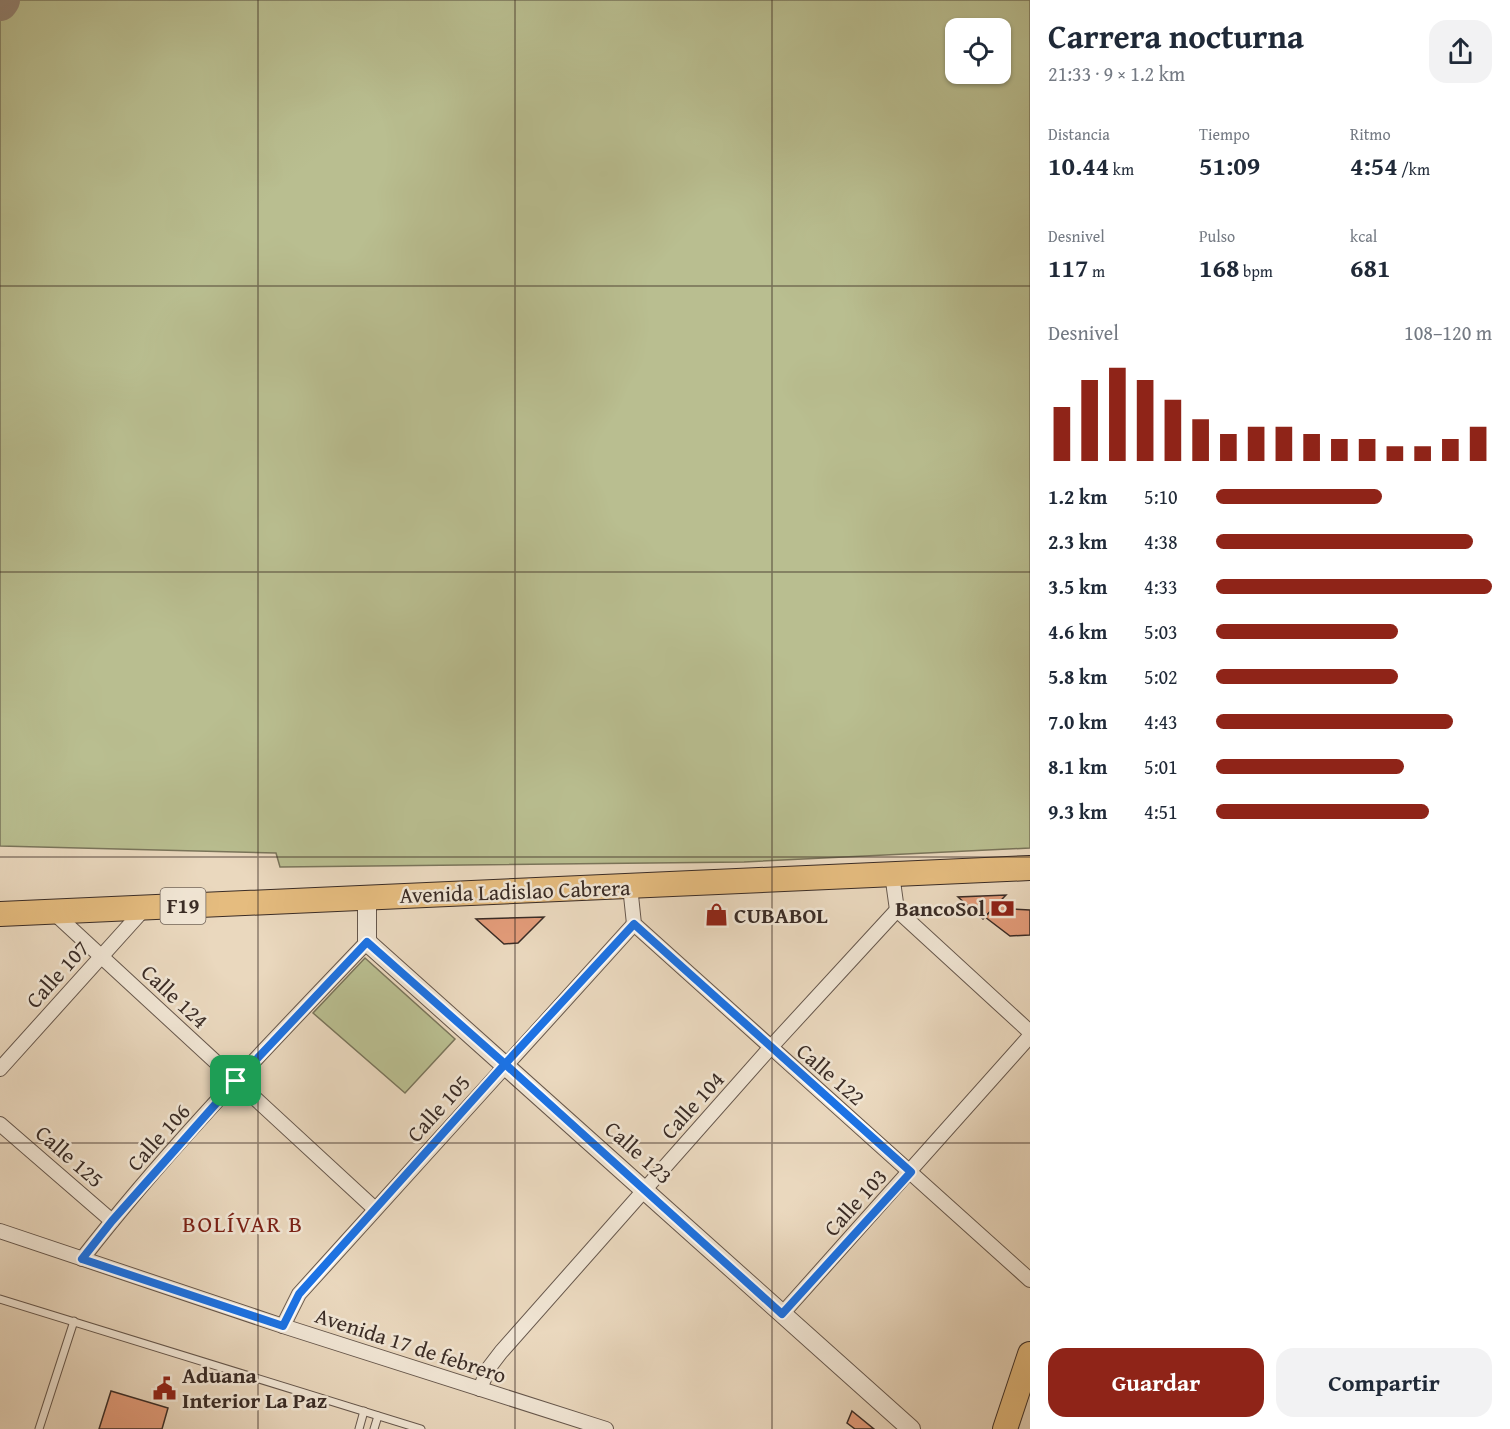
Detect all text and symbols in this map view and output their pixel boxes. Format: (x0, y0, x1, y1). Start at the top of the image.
text: Carrera nocturna (1048, 12, 1304, 60)
map controls (945, 18, 1011, 84)
button: locate (945, 18, 1011, 84)
button: share (1429, 20, 1492, 83)
text: 21:33 · 9 × 1.2 km (1048, 59, 1185, 88)
text: Distancia (1048, 122, 1110, 146)
text: Tiempo (1199, 122, 1250, 146)
text: Ritmo (1350, 122, 1391, 146)
text: 10.44 (1048, 146, 1109, 185)
text: 51:09 (1199, 146, 1260, 185)
text: 4:54 (1350, 146, 1398, 185)
text: km (1109, 157, 1134, 181)
text: /km (1398, 157, 1430, 181)
text: Desnivel (1048, 224, 1105, 248)
text: Pulso (1199, 224, 1235, 248)
text: kcal (1350, 224, 1377, 248)
text: 117 (1048, 248, 1088, 287)
text: 168 (1199, 248, 1239, 287)
text: 681 (1350, 248, 1390, 287)
text: m (1088, 259, 1105, 283)
text: bpm (1239, 259, 1273, 283)
text: Desnivel (1048, 318, 1119, 347)
text: 108–120 m (1404, 318, 1492, 347)
text: 1.2 km (1048, 482, 1107, 511)
text: 5:10 (1144, 482, 1178, 511)
text: 2.3 km (1048, 527, 1107, 556)
text: 4:38 (1144, 527, 1178, 556)
text: 3.5 km (1048, 572, 1107, 601)
text: 4:33 (1144, 572, 1178, 601)
text: 4.6 km (1048, 617, 1107, 646)
text: 5:03 (1144, 617, 1178, 646)
text: 5.8 km (1048, 662, 1107, 691)
text: 5:02 (1144, 662, 1178, 691)
text: 7.0 km (1048, 707, 1107, 736)
text: 4:43 (1144, 707, 1178, 736)
text: 8.1 km (1048, 752, 1107, 781)
text: 5:01 (1144, 752, 1178, 781)
text: 9.3 km (1048, 797, 1107, 826)
text: 4:51 (1144, 797, 1178, 826)
street label: Avenida Ladislao Cabrera (399, 871, 632, 911)
road number: F19 (160, 888, 206, 924)
place label: BancoSol (895, 892, 985, 924)
bank icon: BancoSol (990, 895, 1016, 921)
place label: CUBABOL (734, 899, 828, 931)
shop icon: CUBABOL (703, 902, 729, 928)
street label: Calle 107 (18, 933, 96, 1015)
street label: Calle 124 (134, 956, 216, 1036)
street label: Calle 122 (790, 1035, 872, 1113)
pin (210, 1055, 261, 1106)
icon: arrive (219, 1064, 252, 1097)
street label: Calle 104 (653, 1064, 731, 1146)
street label: Calle 105 (399, 1067, 477, 1149)
street label: Calle 106 (119, 1096, 197, 1178)
street label: Calle 123 (598, 1113, 680, 1191)
street label: Calle 125 (29, 1117, 111, 1195)
street label: Calle 103 (816, 1161, 894, 1243)
district label: BOLÍVAR B (182, 1206, 304, 1241)
street label: Avenida 17 de febrero (311, 1299, 511, 1391)
button: Guardar (1048, 1348, 1264, 1417)
button: Compartir (1276, 1348, 1492, 1417)
place label: Aduana Interior La Paz (182, 1359, 327, 1416)
public building icon: Aduana Interior La Paz (151, 1375, 177, 1401)

